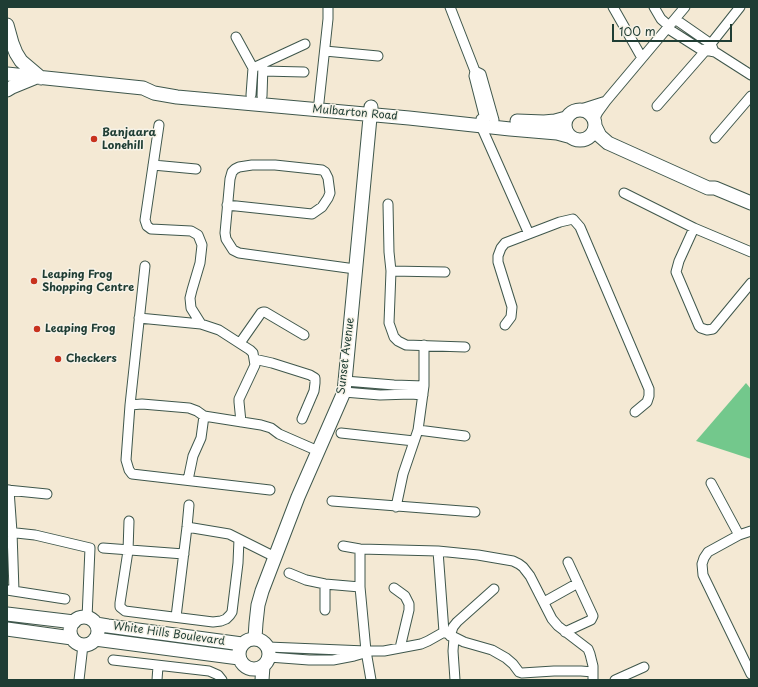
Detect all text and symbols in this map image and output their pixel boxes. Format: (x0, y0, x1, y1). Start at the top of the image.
scale bar (614, 16, 734, 42)
text: 100 m (619, 22, 656, 40)
street label: Mulbarton Road (312, 103, 398, 123)
place label: Banjaara Lonehill (102, 126, 156, 152)
marker: Banjaara Lonehill (89, 134, 99, 144)
place label: Leaping Frog Shopping Centre (42, 268, 134, 294)
marker: Leaping Frog Shopping Centre (29, 276, 39, 286)
street label: Sunset Avenue (335, 317, 357, 395)
place label: Leaping Frog (45, 322, 115, 336)
marker: Leaping Frog (32, 324, 42, 334)
place label: Checkers (66, 352, 117, 366)
marker: Checkers (53, 354, 63, 364)
street label: White Hills Boulevard (112, 620, 226, 648)

